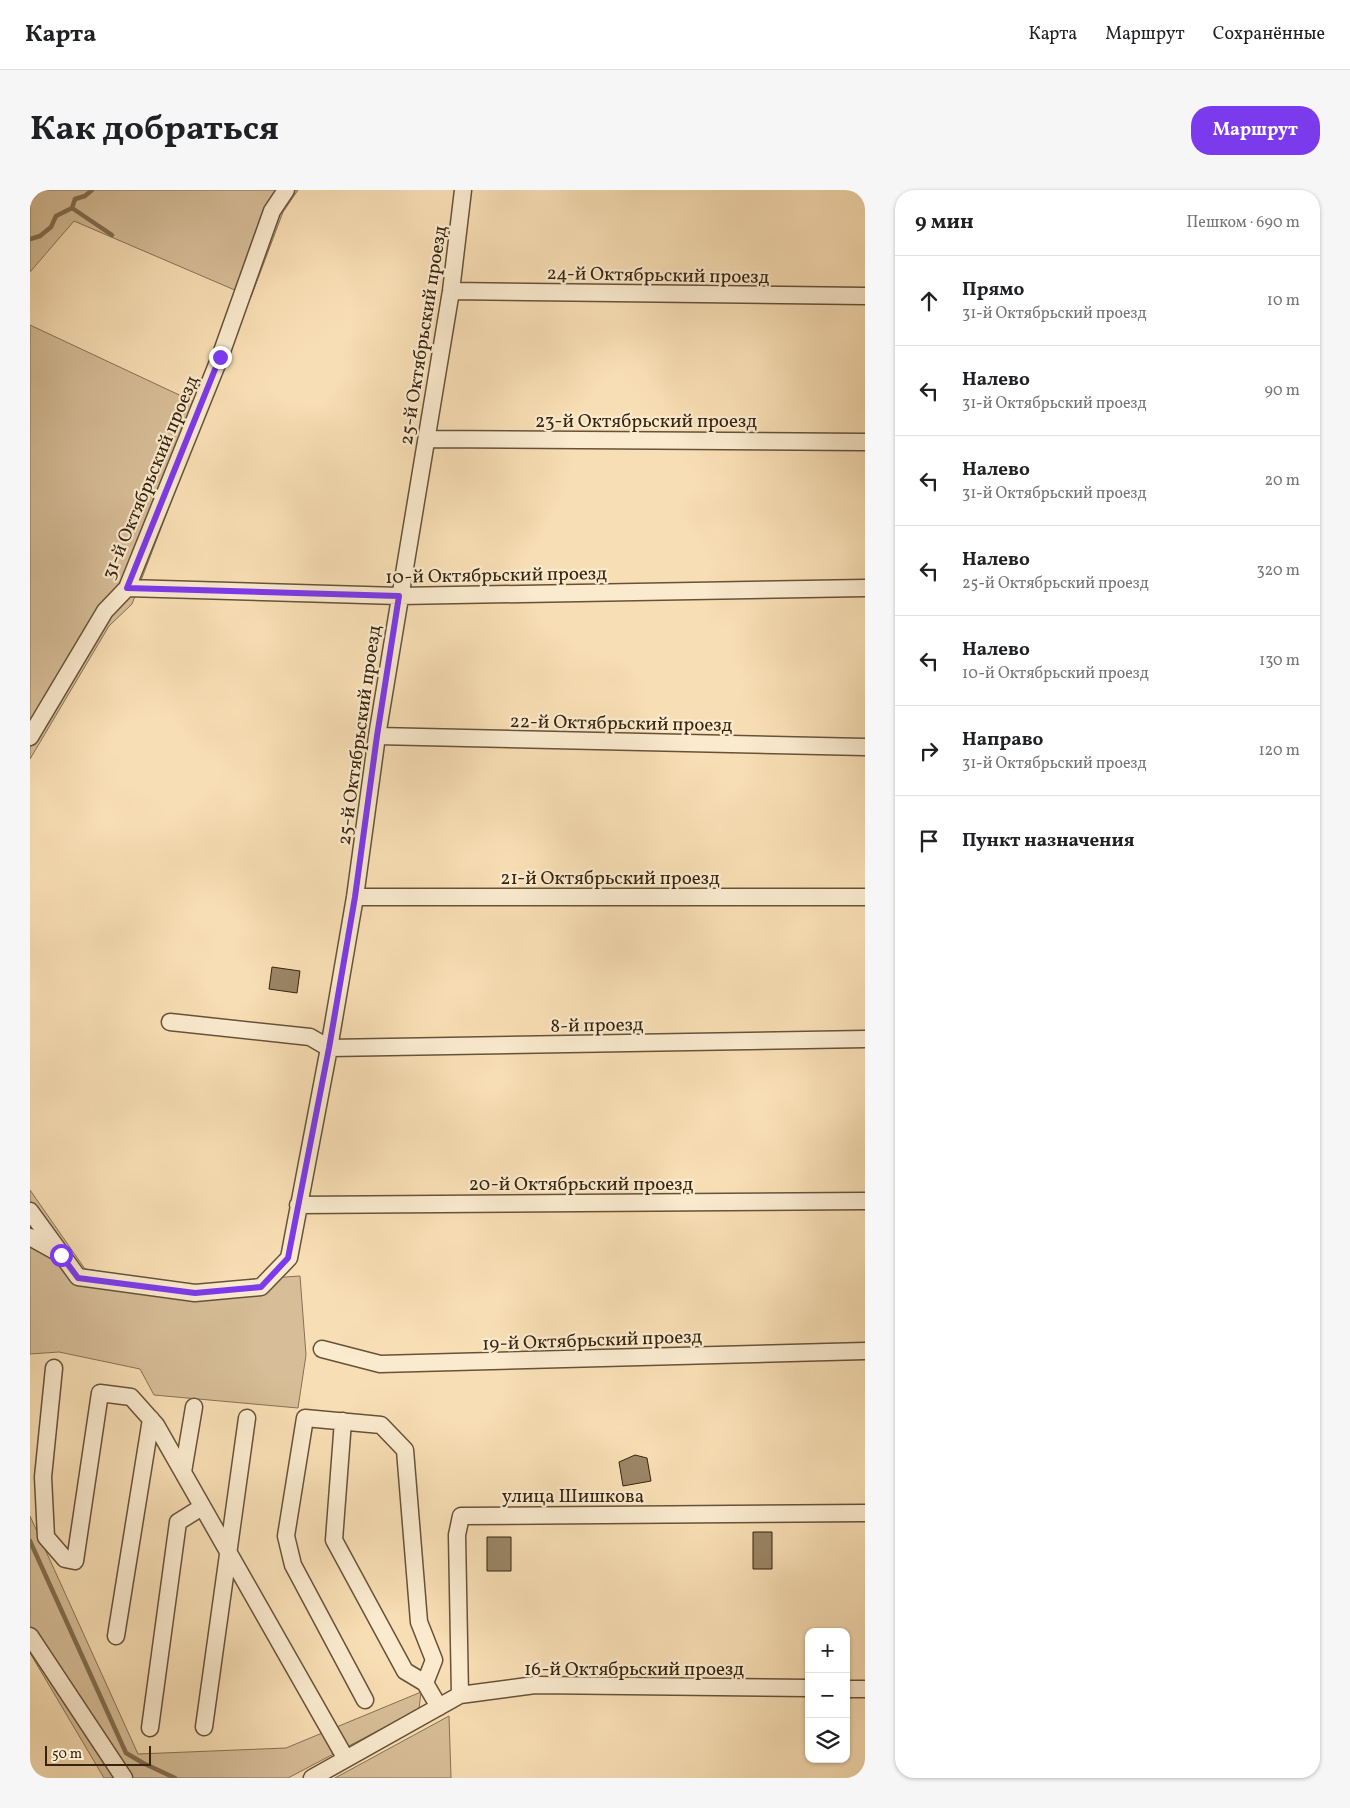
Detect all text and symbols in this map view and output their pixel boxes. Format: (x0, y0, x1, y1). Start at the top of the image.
text: Карта (25, 18, 96, 52)
text: Карта (1028, 22, 1077, 47)
text: Маршрут (1105, 22, 1185, 47)
text: Сохранённые (1213, 22, 1325, 47)
text: Как добраться (30, 106, 279, 154)
button: Маршрут (1191, 106, 1320, 155)
text: 9 мин (915, 208, 974, 237)
text: Пешком · 690 m (1186, 212, 1300, 234)
street label: 25-й Октябрьский проезд (394, 223, 454, 447)
street label: 24-й Октябрьский проезд (546, 261, 770, 291)
text: Прямо (962, 277, 1024, 303)
icon: ahead (915, 287, 943, 315)
text: 10 m (1267, 290, 1300, 312)
text: 31-й Октябрьский проезд (962, 303, 1146, 325)
route end (209, 346, 232, 369)
text: Налево (962, 367, 1030, 393)
street label: 31-й Октябрьский проезд (96, 372, 206, 584)
icon: left (915, 377, 943, 405)
text: 90 m (1264, 380, 1300, 402)
text: 31-й Октябрьский проезд (962, 393, 1146, 415)
street label: 23-й Октябрьский проезд (535, 409, 757, 435)
text: Налево (962, 457, 1030, 483)
icon: left (915, 467, 943, 495)
text: 20 m (1265, 470, 1300, 492)
text: 31-й Октябрьский проезд (962, 483, 1146, 505)
text: Налево (962, 547, 1030, 573)
icon: left (915, 557, 943, 585)
text: 320 m (1256, 560, 1300, 582)
street label: 10-й Октябрьский проезд (385, 561, 607, 591)
text: 25-й Октябрьский проезд (962, 573, 1149, 595)
street label: 25-й Октябрьский проезд (332, 623, 388, 847)
text: Налево (962, 637, 1030, 663)
icon: left (915, 647, 943, 675)
text: 130 m (1259, 650, 1300, 672)
text: 10-й Октябрьский проезд (962, 663, 1149, 685)
street label: 22-й Октябрьский проезд (509, 709, 733, 739)
text: Направо (962, 727, 1044, 753)
icon: right (915, 737, 943, 765)
text: 120 m (1258, 740, 1300, 762)
text: 31-й Октябрьский проезд (962, 753, 1146, 775)
icon: arrive (915, 827, 943, 855)
text: Пункт назначения (962, 828, 1135, 854)
street label: 21-й Октябрьский проезд (500, 866, 720, 892)
street label: 8-й проезд (550, 1012, 644, 1040)
street label: 20-й Октябрьский проезд (469, 1172, 694, 1198)
route start (50, 1244, 73, 1267)
street label: 19-й Октябрьский проезд (482, 1324, 703, 1358)
street label: улица Шишкова (502, 1484, 644, 1510)
map controls (805, 1628, 850, 1763)
button: + (805, 1628, 850, 1673)
street label: 16-й Октябрьский проезд (524, 1657, 744, 1683)
button: − (805, 1673, 850, 1718)
button: layers (805, 1718, 850, 1763)
scale bar (45, 1743, 151, 1766)
text: 50 m (52, 1745, 82, 1764)

